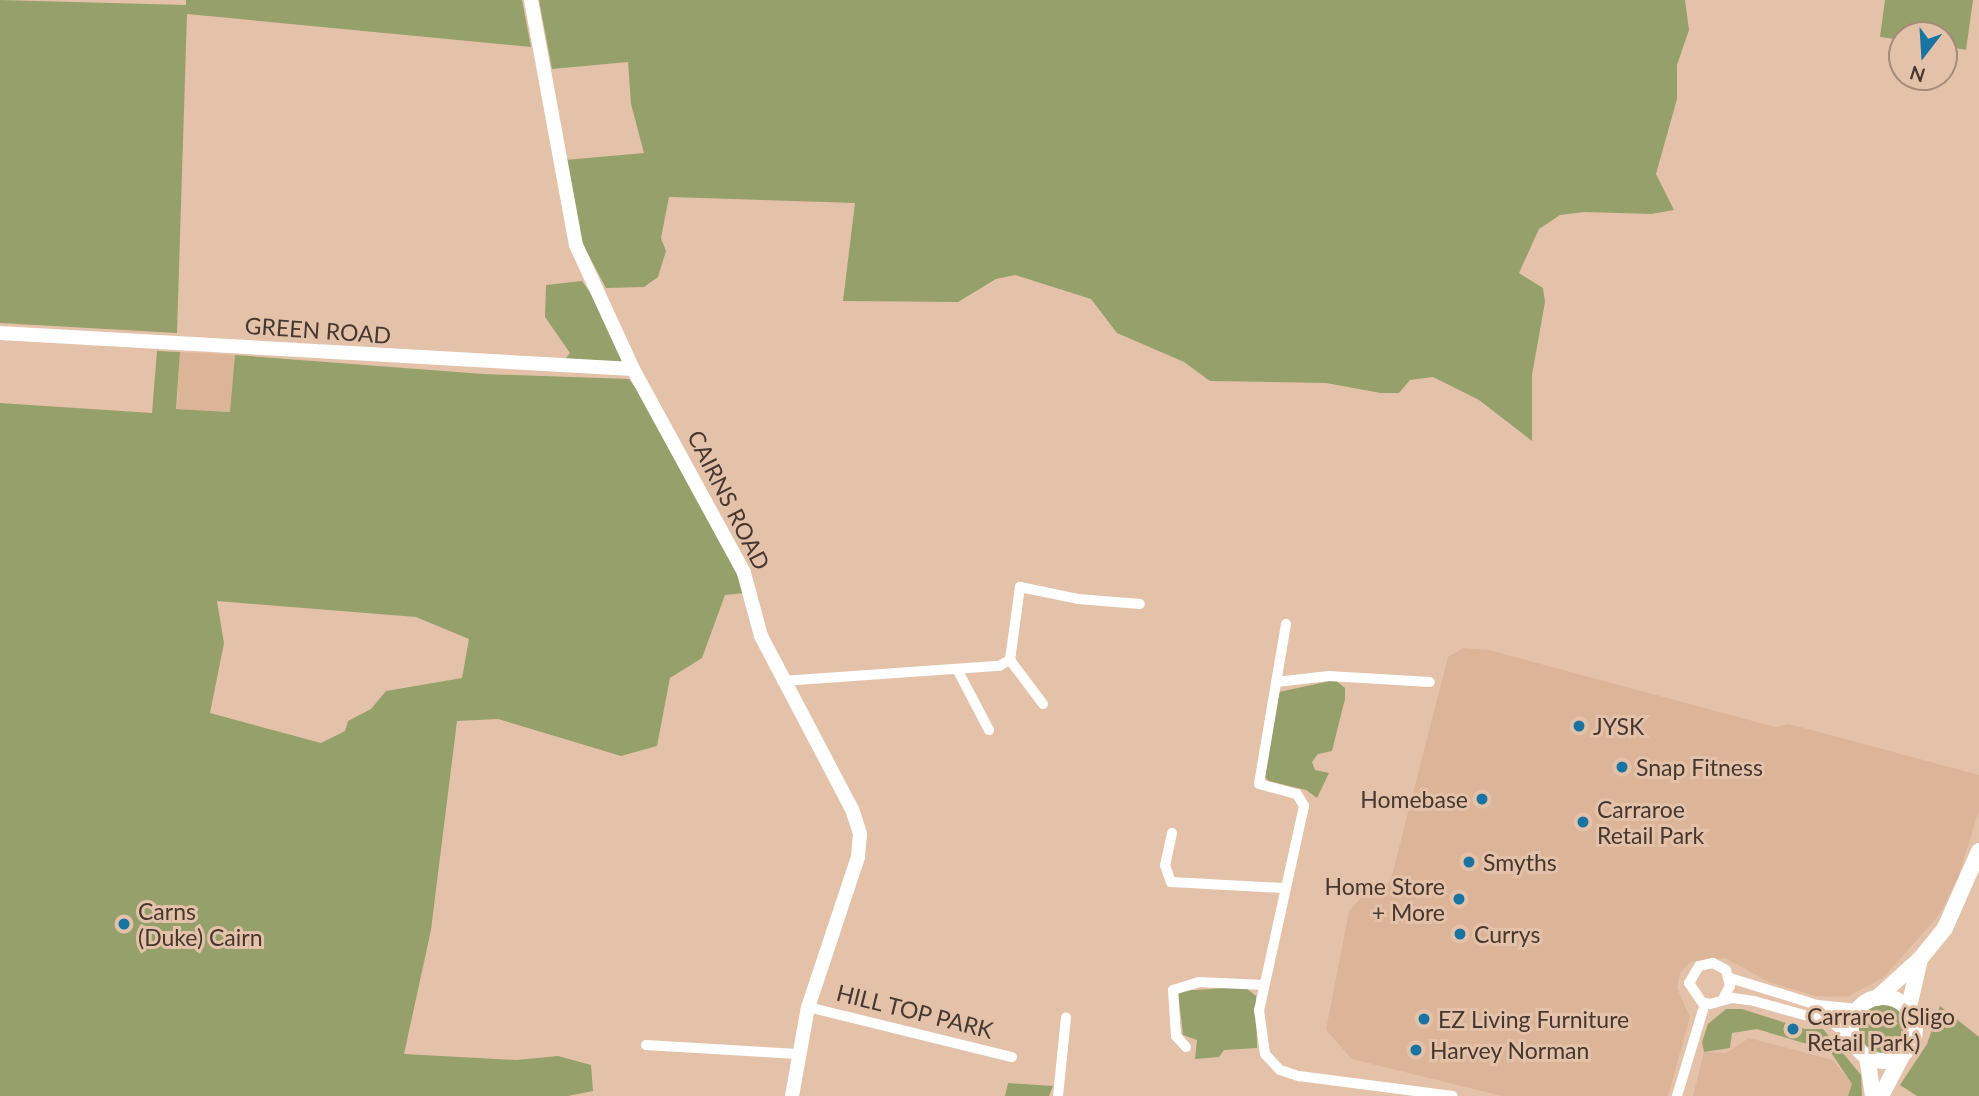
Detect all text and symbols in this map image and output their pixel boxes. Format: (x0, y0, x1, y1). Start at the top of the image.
north arrow (1888, 21, 1958, 91)
text: N (1907, 62, 1928, 88)
street label: GREEN ROAD (244, 311, 392, 349)
street label: CAIRNS ROAD (682, 426, 776, 574)
place label: JYSK (1593, 712, 1644, 740)
marker: JYSK (1571, 718, 1587, 734)
place label: Snap Fitness (1636, 753, 1763, 781)
marker: Snap Fitness (1614, 759, 1630, 775)
place label: Homebase (1360, 785, 1468, 813)
marker: Homebase (1474, 791, 1490, 807)
place label: Carraroe Retail Park (1597, 795, 1704, 849)
marker: Carraroe Retail Park (1575, 814, 1591, 830)
place label: Smyths (1483, 848, 1557, 876)
marker: Smyths (1461, 854, 1477, 870)
place label: Home Store + More (1325, 872, 1445, 926)
marker: Home Store + More (1451, 891, 1467, 907)
place label: Carns (Duke) Cairn (138, 897, 262, 951)
marker: Carns (Duke) Cairn (116, 916, 132, 932)
place label: Currys (1474, 920, 1540, 948)
marker: Currys (1452, 926, 1468, 942)
street label: HILL TOP PARK (833, 978, 997, 1044)
place label: Carraroe (Sligo Retail Park) (1807, 1002, 1955, 1056)
place label: EZ Living Furniture (1438, 1005, 1629, 1033)
marker: EZ Living Furniture (1416, 1011, 1432, 1027)
marker: Carraroe (Sligo Retail Park) (1785, 1021, 1801, 1037)
place label: Harvey Norman (1430, 1036, 1590, 1064)
marker: Harvey Norman (1408, 1042, 1424, 1058)

